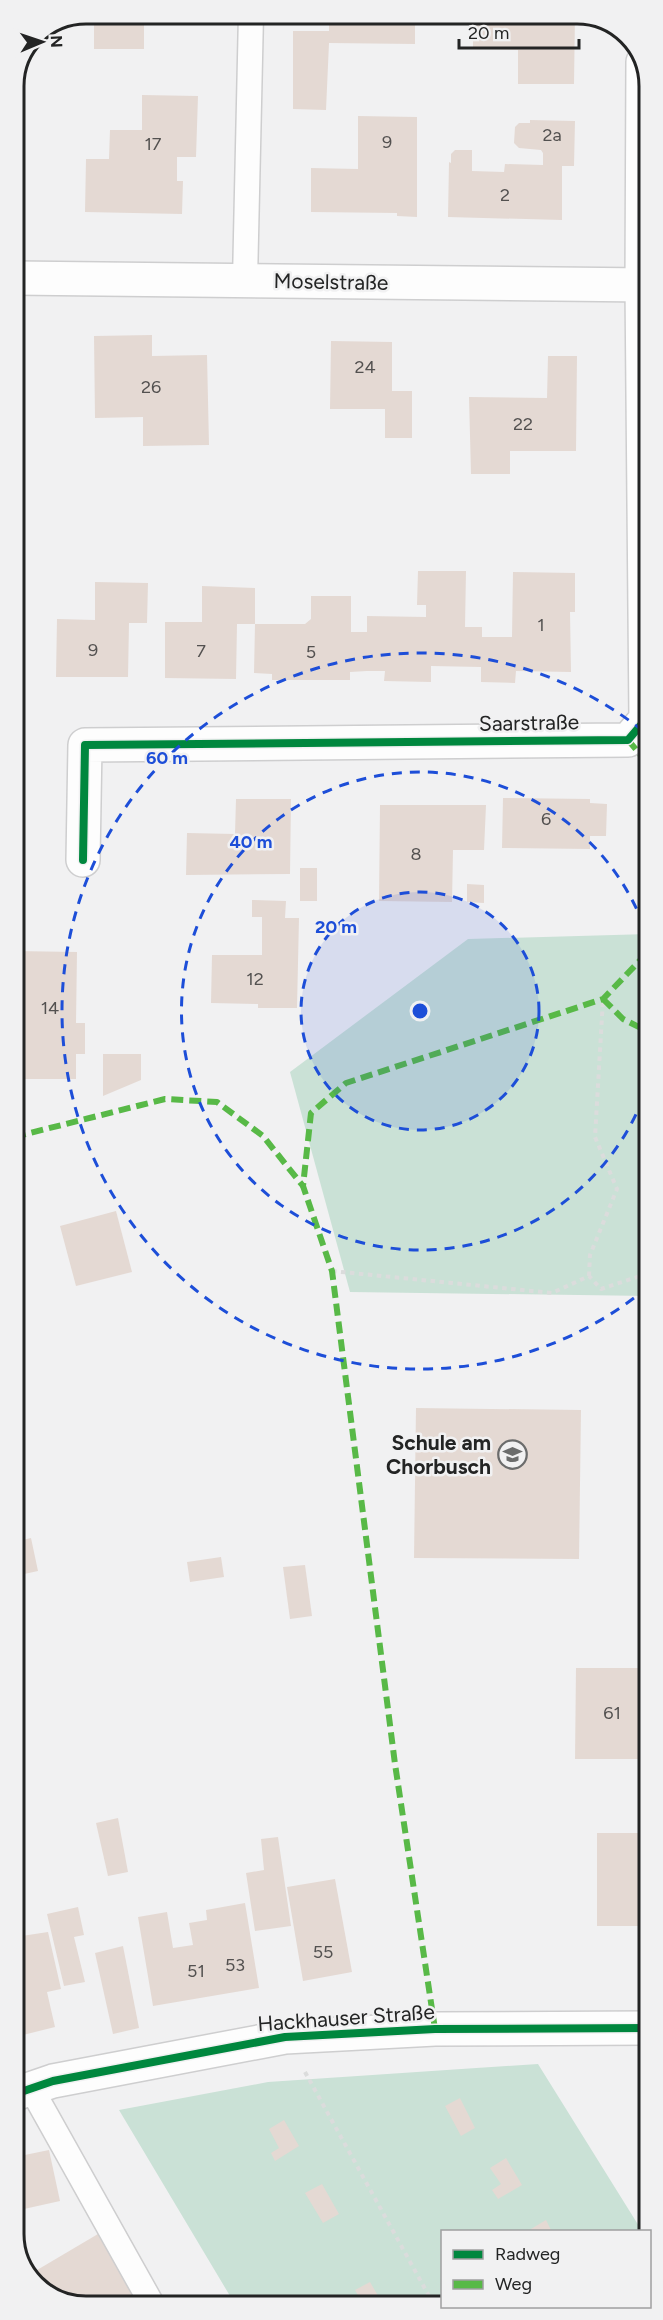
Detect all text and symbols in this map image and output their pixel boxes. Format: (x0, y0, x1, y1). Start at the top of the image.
north arrow (12, 12, 72, 72)
scale bar (459, 12, 579, 50)
text: 20 m (468, 22, 509, 44)
text: N (47, 35, 66, 48)
house number: 2a (542, 124, 562, 146)
house number: 9 (382, 131, 392, 153)
house number: 17 (144, 133, 162, 155)
house number: 2 (500, 184, 510, 206)
street label: Moselstraße (273, 268, 389, 295)
house number: 24 (354, 356, 376, 378)
house number: 26 (141, 376, 161, 398)
house number: 22 (513, 413, 533, 435)
house number: 1 (537, 614, 545, 636)
house number: 9 (88, 639, 98, 661)
house number: 7 (196, 640, 206, 662)
house number: 5 (306, 641, 316, 663)
street label: Saarstraße (479, 709, 579, 736)
text: 60 m (146, 747, 188, 769)
house number: 6 (541, 808, 551, 830)
text: 40 m (229, 831, 273, 853)
house number: 8 (410, 843, 422, 865)
text: 20 m (315, 916, 357, 938)
house number: 12 (246, 968, 264, 990)
house number: 14 (41, 997, 59, 1019)
centre of rings (410, 1001, 430, 1021)
place label: Schule am Chorbusch (386, 1430, 491, 1479)
school or university icon: Schule am Chorbusch (496, 1439, 528, 1471)
house number: 61 (603, 1702, 621, 1724)
house number: 55 (313, 1941, 333, 1963)
house number: 53 (225, 1954, 245, 1976)
house number: 51 (187, 1960, 205, 1982)
street label: Hackhauser Straße (256, 1999, 435, 2036)
legend (441, 2230, 651, 2308)
text: Radweg (495, 2243, 560, 2265)
text: Weg (495, 2273, 532, 2295)

